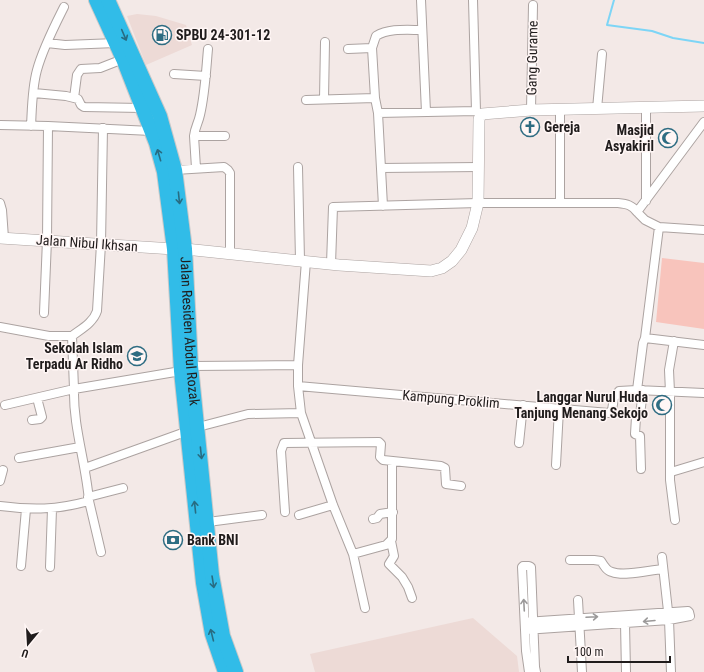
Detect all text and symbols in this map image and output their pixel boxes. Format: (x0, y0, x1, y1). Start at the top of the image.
street label: Gang Gurame (523, 20, 541, 95)
fuel station icon: SPBU 24-301-12 (151, 24, 173, 46)
place label: SPBU 24-301-12 (176, 27, 270, 43)
one-way arrow (121, 29, 129, 41)
church icon: Gereja (519, 116, 541, 138)
place label: Gereja (544, 119, 581, 135)
place label: Masjid Asyakiril (605, 122, 654, 154)
mosque icon: Masjid Asyakiril (657, 127, 679, 149)
one-way arrow (155, 148, 162, 161)
one-way arrow (175, 191, 183, 204)
street label: Jalan Nibul Ikhsan (36, 231, 138, 255)
street label: Jalan Residen Abdul Rozak (177, 256, 203, 407)
place label: Sekolah Islam Terpadu Ar Ridho (26, 340, 123, 372)
school or university icon: Sekolah Islam Terpadu Ar Ridho (126, 345, 148, 367)
street label: Kampung Proklim (402, 387, 500, 411)
place label: Langgar Nurul Huda Tanjung Menang Sekojo (514, 389, 648, 421)
mosque icon: Langgar Nurul Huda Tanjung Menang Sekojo (651, 394, 673, 416)
one-way arrow (197, 446, 204, 459)
one-way arrow (191, 501, 199, 514)
bank icon: Bank BNI (162, 529, 184, 551)
place label: Bank BNI (187, 532, 238, 548)
one-way arrow (209, 575, 217, 588)
one-way arrow (520, 599, 528, 612)
one-way arrow (585, 614, 598, 621)
one-way arrow (643, 618, 656, 625)
north arrow (8, 624, 48, 664)
one-way arrow (208, 629, 215, 642)
scale bar (568, 638, 670, 664)
text: 100 m (574, 645, 604, 659)
text: U (20, 646, 30, 660)

